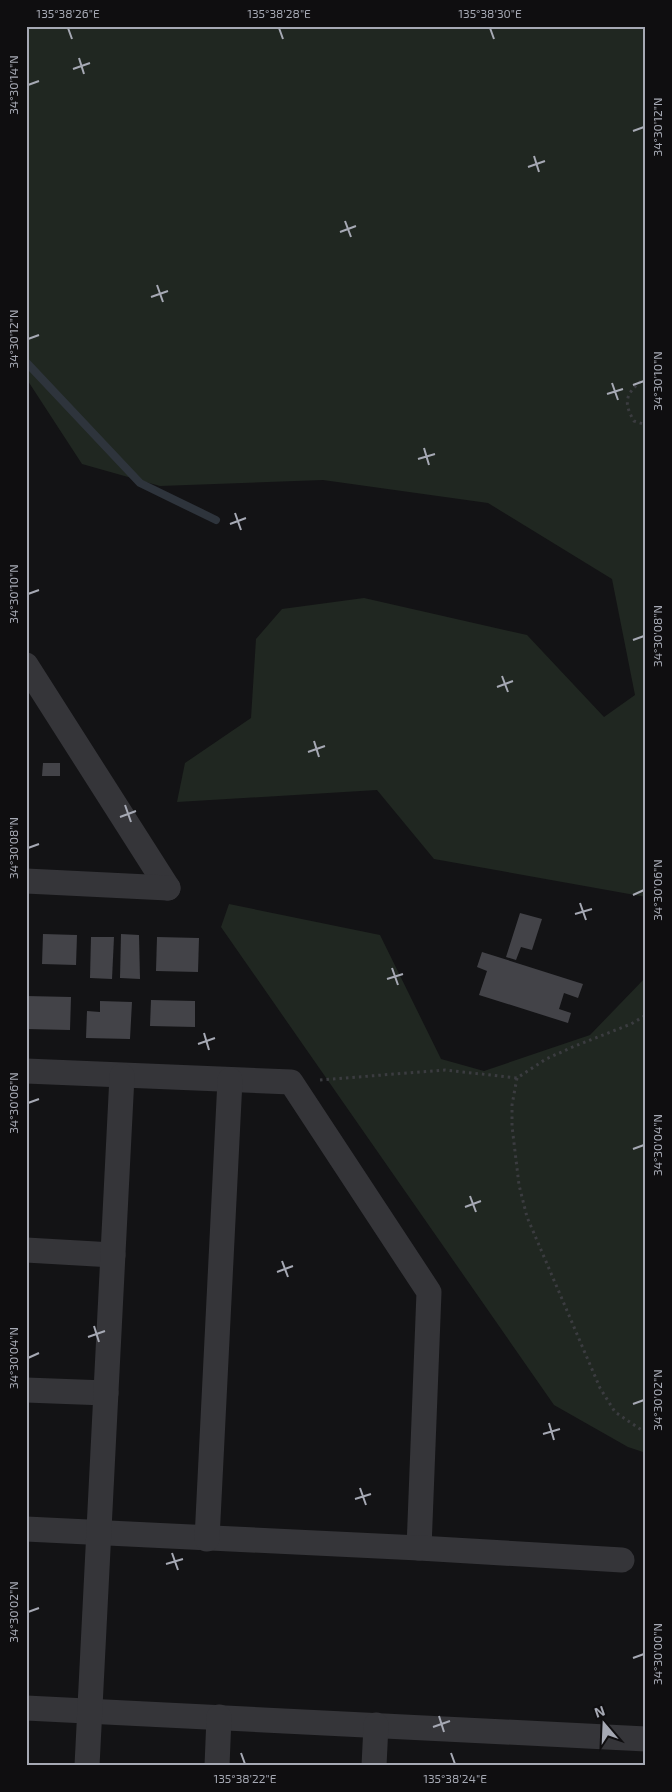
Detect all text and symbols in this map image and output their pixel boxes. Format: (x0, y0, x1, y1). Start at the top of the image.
text: 135°38'26"E (36, 6, 100, 20)
text: 135°38'28"E (247, 6, 311, 20)
text: 135°38'30"E (458, 6, 522, 20)
text: 34°30'14"N (6, 55, 20, 115)
text: 34°30'12"N (650, 97, 664, 157)
text: 34°30'12"N (6, 309, 20, 369)
text: 34°30'10"N (650, 351, 664, 411)
text: 34°30'10"N (6, 564, 20, 624)
text: 34°30'08"N (650, 605, 664, 667)
text: 34°30'08"N (6, 817, 20, 879)
text: 34°30'06"N (650, 859, 664, 921)
text: 34°30'06"N (6, 1072, 20, 1134)
text: 34°30'04"N (650, 1114, 664, 1176)
text: 34°30'04"N (6, 1327, 20, 1389)
text: 34°30'02"N (650, 1369, 664, 1431)
text: 34°30'02"N (6, 1581, 20, 1643)
text: 34°30'00"N (650, 1623, 664, 1685)
north arrow (580, 1700, 630, 1750)
text: N (592, 1702, 607, 1721)
text: 135°38'22"E (213, 1771, 277, 1785)
text: 135°38'24"E (423, 1771, 487, 1785)

